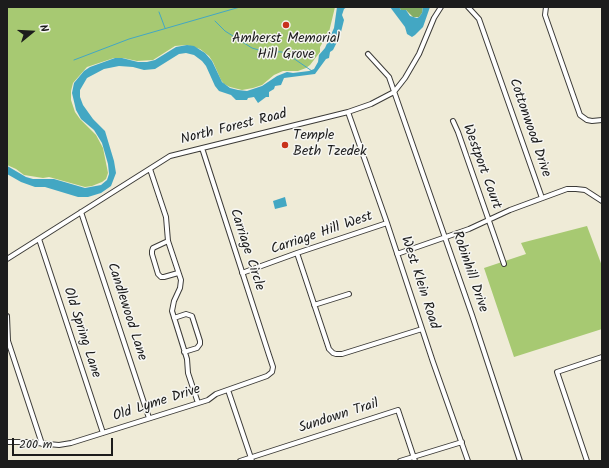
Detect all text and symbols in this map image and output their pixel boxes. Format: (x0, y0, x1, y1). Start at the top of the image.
north arrow (12, 12, 52, 52)
marker: Amherst Memorial Hill Grove (281, 20, 291, 30)
text: N (34, 22, 53, 34)
place label: Amherst Memorial Hill Grove (232, 32, 340, 64)
street label: Cottonwood Drive (504, 76, 554, 180)
street label: North Forest Road (179, 107, 289, 149)
street label: Westport Court (458, 122, 504, 212)
place label: Temple Beth Tzedek (293, 129, 367, 162)
marker: Temple Beth Tzedek (280, 140, 290, 150)
street label: Carriage Circle (225, 207, 267, 293)
street label: Carriage Hill West (269, 209, 375, 259)
street label: Robinhill Drive (447, 229, 491, 315)
street label: West Klein Road (396, 234, 442, 332)
street label: Candlewood Lane (102, 261, 150, 363)
street label: Old Spring Lane (58, 286, 104, 380)
street label: Old Lyme Drive (111, 382, 203, 426)
street label: Sundown Trail (297, 396, 381, 438)
scale bar (14, 430, 115, 456)
text: 200 m (19, 435, 52, 454)

